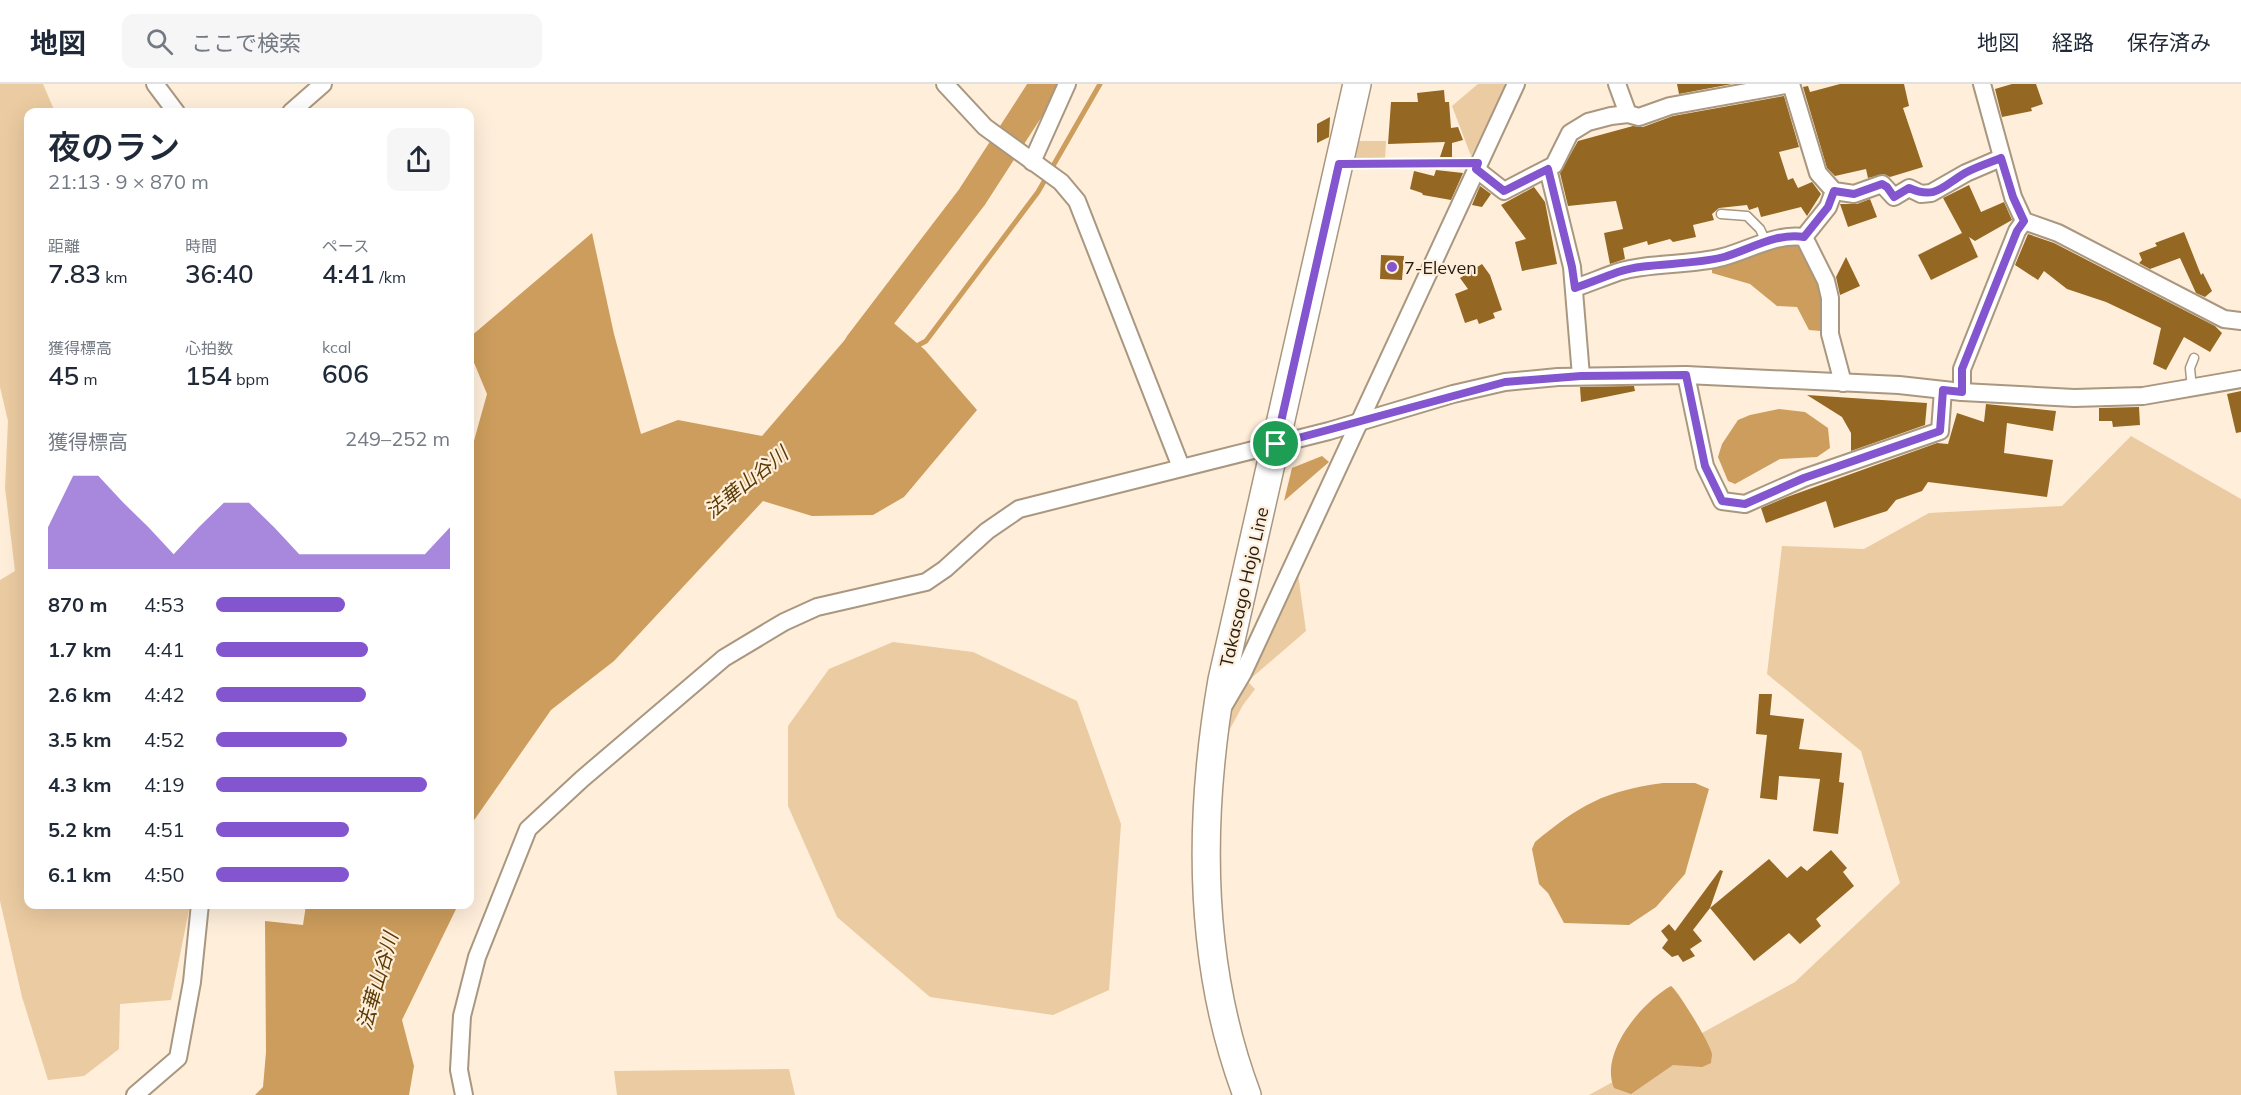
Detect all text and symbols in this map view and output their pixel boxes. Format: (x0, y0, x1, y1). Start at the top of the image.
search box (122, 14, 542, 68)
text: 地図 (30, 25, 86, 60)
icon: search (143, 25, 176, 58)
text: ここで検索 (191, 29, 301, 57)
text: 地図 (1977, 29, 2019, 55)
text: 経路 (2052, 29, 2094, 55)
text: 保存済み (2127, 29, 2211, 55)
text: 夜のラン (48, 126, 180, 167)
button: share (387, 128, 450, 191)
text: 21:13 · 9 × 870 m (48, 169, 209, 194)
text: 距離 (48, 236, 80, 256)
text: 時間 (185, 236, 217, 256)
text: ペース (322, 236, 369, 256)
place label: 7-Eleven (1404, 256, 1477, 279)
text: 7.83 (48, 257, 101, 290)
text: 36:40 (185, 257, 254, 290)
text: 4:41 (322, 257, 375, 290)
marker: 7-Eleven (1385, 260, 1399, 274)
text: km (101, 267, 127, 287)
text: /km (375, 267, 406, 287)
text: kcal (322, 337, 351, 357)
text: 獲得標高 (48, 338, 112, 358)
text: 心拍数 (185, 338, 233, 358)
text: 606 (322, 357, 369, 390)
text: 45 (48, 359, 79, 392)
text: 154 (185, 359, 232, 392)
text: m (79, 369, 97, 389)
text: bpm (232, 369, 269, 389)
pin (1250, 418, 1301, 469)
text: 249–252 m (345, 426, 450, 451)
icon: arrive (1259, 427, 1292, 460)
text: 獲得標高 (48, 429, 128, 454)
water label: 法華山谷川 (699, 440, 794, 523)
street label: Takasago Hojo Line (1214, 505, 1274, 669)
text: 870 m (48, 592, 107, 617)
text: 4:53 (144, 592, 185, 617)
text: 1.7 km (48, 637, 111, 662)
text: 4:41 (144, 637, 185, 662)
text: 2.6 km (48, 682, 111, 707)
text: 4:42 (144, 682, 185, 707)
text: 3.5 km (48, 727, 111, 752)
text: 4:52 (144, 727, 185, 752)
text: 4.3 km (48, 772, 111, 797)
text: 4:19 (144, 772, 185, 797)
text: 5.2 km (48, 817, 111, 842)
text: 4:51 (144, 817, 185, 842)
text: 6.1 km (48, 862, 111, 887)
text: 4:50 (144, 862, 185, 887)
water label: 法華山谷川 (351, 928, 403, 1033)

